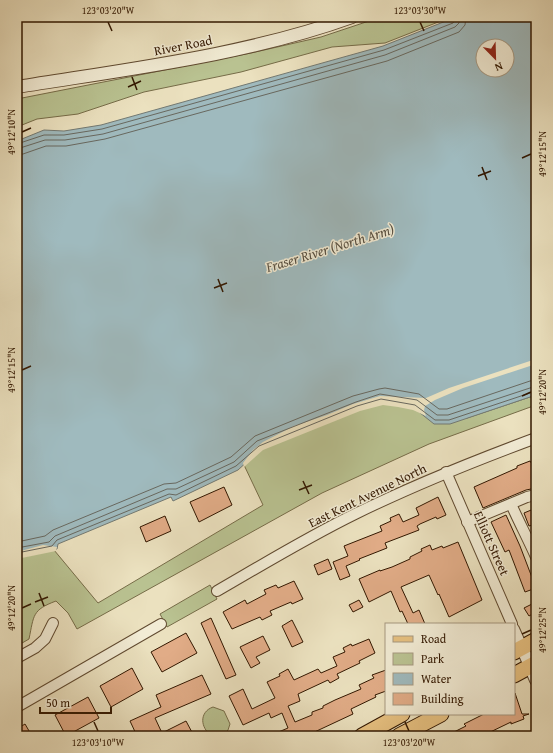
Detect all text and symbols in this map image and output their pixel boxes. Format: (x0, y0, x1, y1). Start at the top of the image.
text: 123°03'20"W (82, 3, 135, 18)
text: 123°03'30"W (394, 3, 447, 18)
street label: River Road (152, 31, 214, 60)
north arrow (475, 38, 515, 78)
text: N (492, 58, 505, 76)
text: 49°12'10"N (4, 109, 19, 155)
text: 49°12'15"N (535, 131, 550, 177)
water label: Fraser River (North Arm) (262, 219, 397, 277)
text: 49°12'15"N (4, 347, 19, 393)
text: 49°12'20"N (535, 369, 550, 415)
street label: East Kent Avenue North (305, 458, 430, 532)
street label: Elliott Street (469, 508, 514, 579)
text: 49°12'20"N (4, 585, 19, 631)
text: 49°12'25"N (535, 607, 550, 653)
legend (385, 623, 515, 715)
text: Road (421, 630, 447, 647)
text: Park (421, 650, 445, 667)
text: Water (421, 670, 451, 687)
scale bar (40, 689, 111, 715)
text: Building (421, 690, 464, 707)
text: 50 m (46, 694, 70, 711)
text: 123°03'10"W (72, 735, 125, 750)
text: 123°03'20"W (383, 735, 436, 750)

